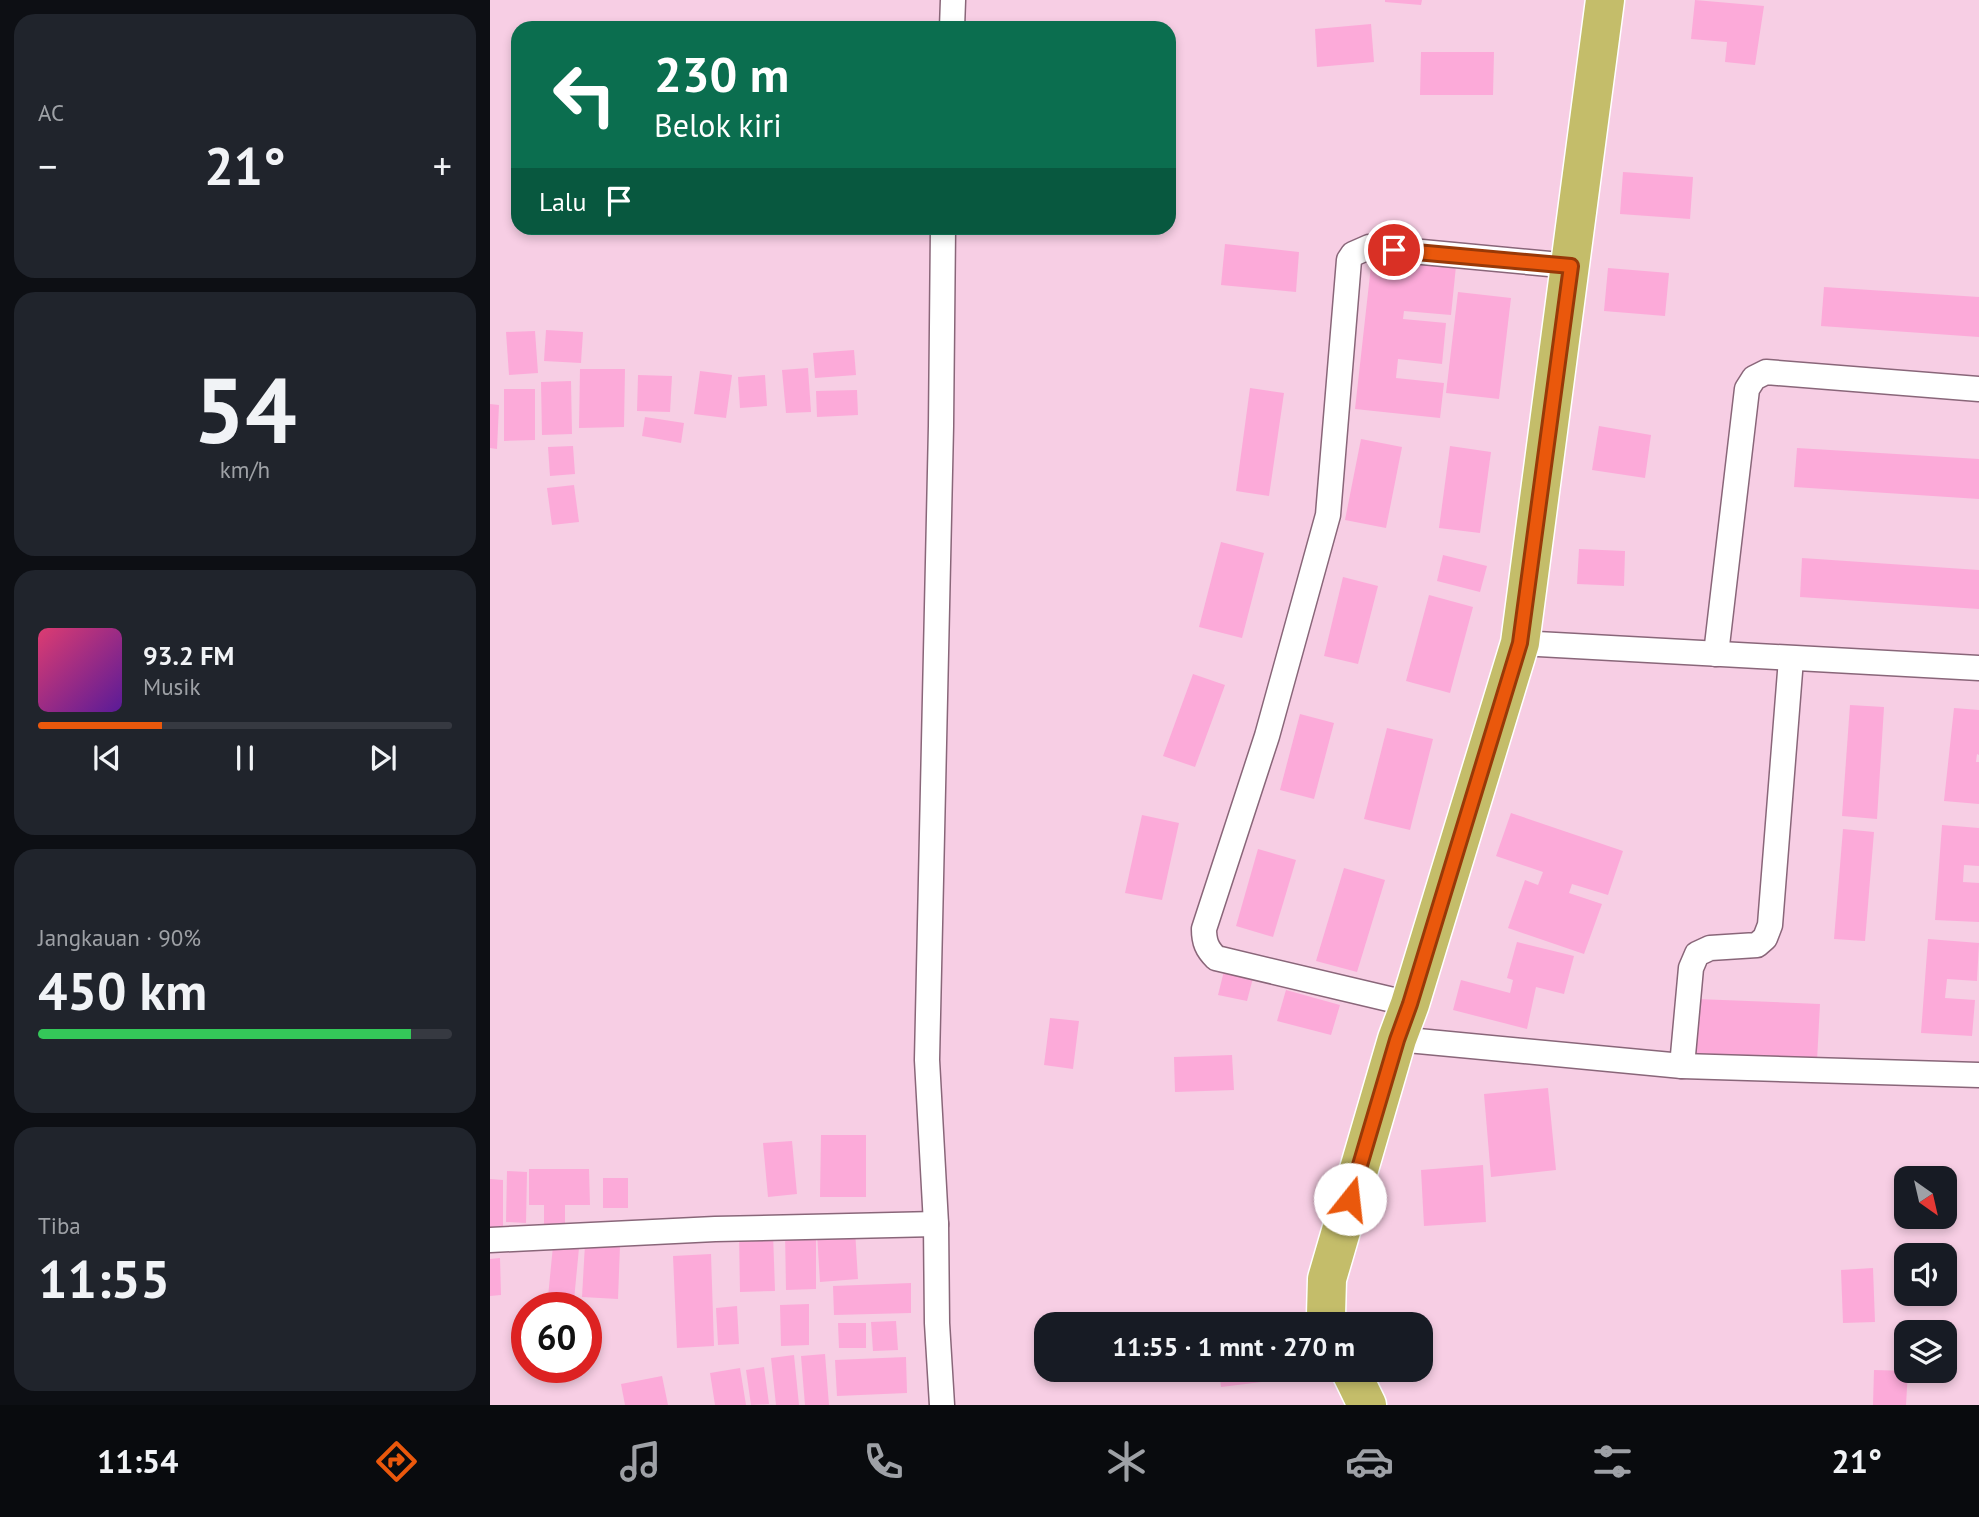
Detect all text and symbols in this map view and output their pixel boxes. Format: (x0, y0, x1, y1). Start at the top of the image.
text: 230 m (654, 42, 789, 106)
icon: left (539, 49, 630, 140)
text: AC (38, 98, 64, 127)
text: Belok kiri (654, 104, 782, 146)
text: 21° (204, 132, 286, 199)
text: − (38, 141, 57, 190)
text: + (433, 141, 452, 190)
icon: arrive (600, 182, 638, 220)
text: Lalu (539, 185, 586, 218)
pin (1364, 220, 1424, 280)
icon: arrive (1375, 231, 1413, 269)
text: 54 (193, 350, 297, 468)
text: km/h (220, 455, 270, 484)
text: 93.2 FM (143, 639, 234, 672)
text: Musik (143, 672, 200, 701)
icon: previous (88, 739, 126, 777)
icon: pause (226, 739, 264, 777)
icon: next (364, 739, 402, 777)
text: Jangkauan · 90% (38, 923, 201, 952)
text: 450 km (38, 957, 207, 1024)
position arrow (1313, 1162, 1387, 1236)
north arrow (1894, 1166, 1956, 1228)
map controls (1894, 1166, 1957, 1383)
text: Tiba (38, 1211, 81, 1240)
button: sound (1894, 1243, 1957, 1306)
text: 11:55 (38, 1245, 170, 1312)
speed limit sign: 60 (511, 1292, 602, 1383)
button: layers (1894, 1320, 1957, 1383)
text: 11:55 · 1 mnt · 270 m (1112, 1330, 1355, 1363)
icon: directions (372, 1437, 421, 1486)
icon: music (616, 1437, 665, 1486)
icon: phone (859, 1437, 908, 1486)
icon: climate (1102, 1437, 1151, 1486)
icon: car (1345, 1437, 1394, 1486)
icon: filters (1588, 1437, 1637, 1486)
text: 11:54 (97, 1440, 178, 1482)
text: 21° (1832, 1440, 1882, 1482)

